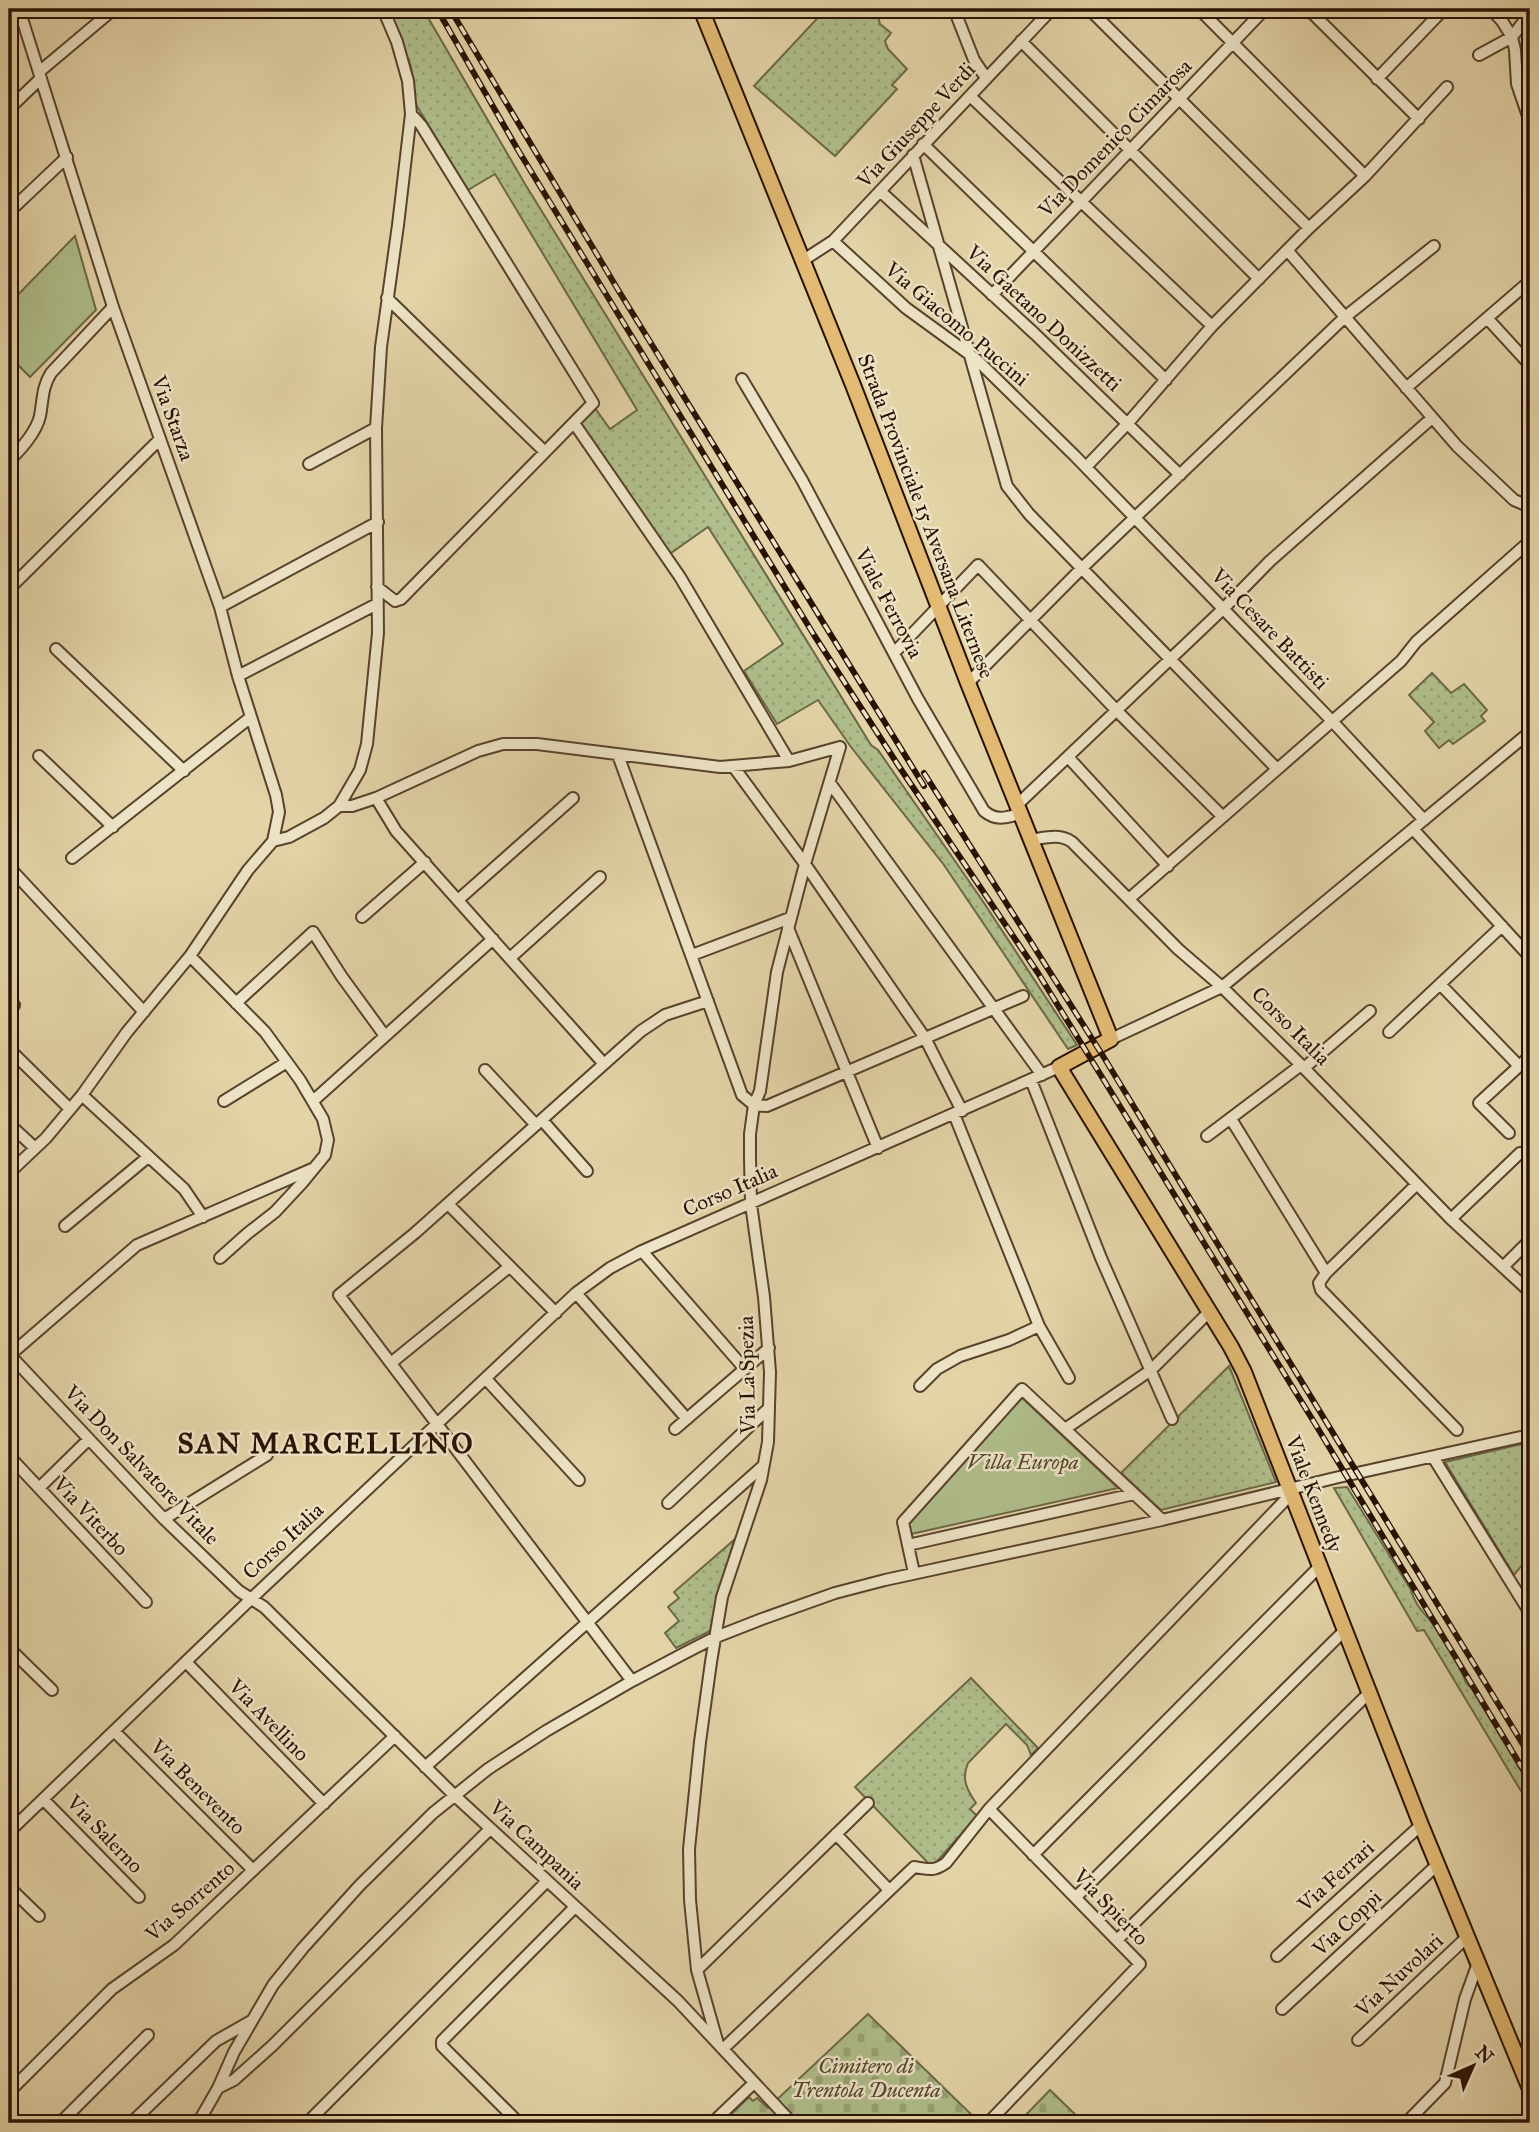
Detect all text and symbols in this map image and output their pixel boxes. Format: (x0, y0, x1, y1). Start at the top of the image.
street label: Via Domenico Cimarosa (1032, 53, 1197, 223)
street label: Via Giuseppe Verdi (850, 57, 981, 194)
street label: Via Gaetano Donizzetti (960, 239, 1127, 397)
street label: Via Giacomo Puccini (879, 256, 1034, 392)
street label: Strada Provinciale 15 Aversana Liternese (852, 350, 1000, 682)
street label: Via Starza (145, 371, 200, 464)
street label: Viale Ferrovia (849, 543, 929, 663)
street label: Via Cesare Battisti (1205, 562, 1335, 695)
street label: Corso Italia (1246, 981, 1336, 1071)
street label: Corso Italia (679, 1158, 782, 1222)
street label: Via La Spezia (733, 1315, 761, 1435)
street label: Via Don Salvatore Vitale (58, 1379, 225, 1551)
district label: SAN MARCELLINO (178, 1426, 474, 1461)
street label: Viale Kennedy (1279, 1431, 1349, 1557)
park label: Villa Europa (967, 1449, 1079, 1475)
street label: Via Viterbo (47, 1470, 134, 1561)
street label: Corso Italia (237, 1497, 329, 1585)
street label: Via Avellino (223, 1673, 315, 1767)
street label: Via Benevento (144, 1733, 251, 1840)
street label: Via Salerno (61, 1789, 149, 1879)
street label: Via Campania (484, 1794, 590, 1896)
street label: Via Ferrari (1292, 1835, 1380, 1918)
street label: Via Sorrento (139, 1855, 240, 1948)
street label: Via Spierto (1067, 1862, 1154, 1951)
street label: Via Coppi (1306, 1884, 1387, 1962)
street label: Via Nuvolari (1349, 1927, 1449, 2023)
north arrow (1438, 2030, 1508, 2100)
text: N (1471, 2040, 1499, 2068)
park label: Cimitero di Trentola Ducenta (791, 2053, 941, 2103)

